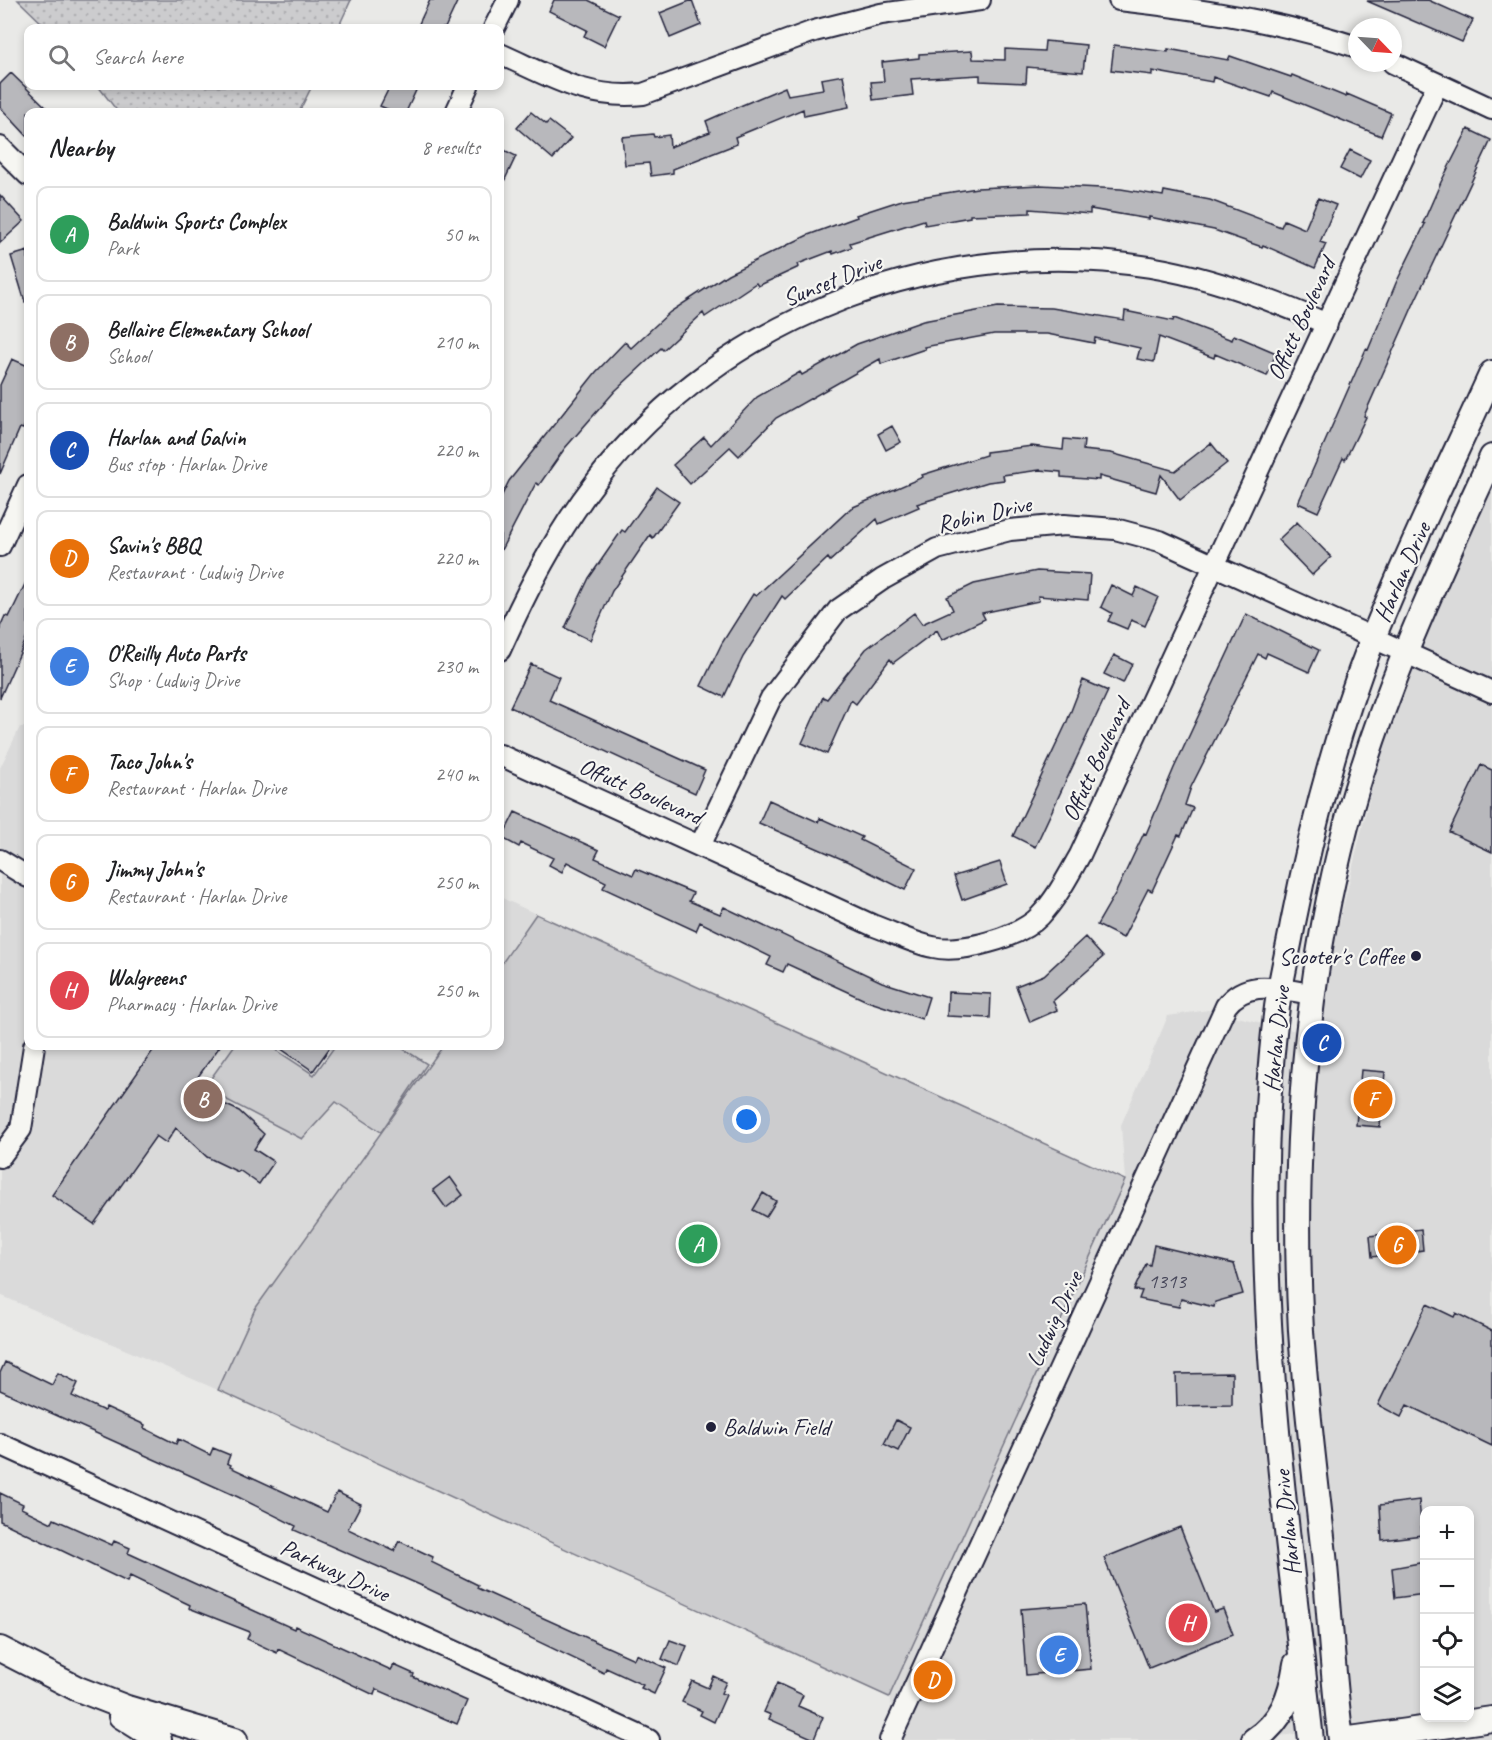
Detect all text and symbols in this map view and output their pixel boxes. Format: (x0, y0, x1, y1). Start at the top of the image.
north arrow (1348, 18, 1402, 72)
search box (24, 24, 504, 90)
icon: search (45, 41, 78, 74)
text: Search here (93, 43, 183, 71)
text: Nearby (48, 131, 113, 164)
text: 8 results (421, 135, 480, 160)
text: Baldwin Sports Complex (107, 208, 286, 236)
text: A (64, 222, 75, 247)
text: 50 m (444, 222, 478, 247)
text: Park (107, 236, 139, 261)
street label: Sunset Drive (778, 246, 888, 313)
street label: Offutt Boulevard (1260, 250, 1344, 385)
text: Bellaire Elementary School (107, 316, 308, 344)
text: B (64, 330, 75, 355)
text: 210 m (435, 330, 478, 355)
text: School (107, 344, 150, 369)
text: Harlan and Galvin (107, 424, 246, 452)
text: C (65, 438, 74, 463)
text: 220 m (435, 438, 478, 463)
text: Bus stop · Harlan Drive (107, 452, 266, 477)
street label: Robin Drive (934, 488, 1036, 539)
street label: Harlan Drive (1367, 516, 1438, 626)
text: Savin's BBQ (107, 532, 199, 560)
text: D (64, 546, 75, 571)
text: 220 m (435, 546, 478, 571)
text: Restaurant · Ludwig Drive (107, 560, 283, 585)
text: O'Reilly Auto Parts (107, 640, 246, 668)
text: E (64, 654, 75, 679)
text: 230 m (435, 654, 478, 679)
text: Shop · Ludwig Drive (107, 668, 239, 693)
street label: Offutt Boulevard (1055, 691, 1139, 826)
text: Taco John's (107, 748, 192, 776)
street label: Offutt Boulevard (575, 750, 711, 833)
text: F (65, 762, 74, 787)
text: 240 m (435, 762, 478, 787)
text: Restaurant · Harlan Drive (107, 776, 286, 801)
text: Jimmy John's (107, 856, 203, 884)
text: G (65, 870, 74, 895)
text: 250 m (435, 870, 478, 895)
text: Restaurant · Harlan Drive (107, 884, 286, 909)
place label: Scooter's Coffee (1279, 941, 1406, 971)
marker: Scooter's Coffee (1409, 949, 1423, 963)
text: Walgreens (107, 964, 185, 992)
text: H (64, 978, 75, 1003)
text: 250 m (435, 978, 478, 1003)
street label: Harlan Drive (1256, 983, 1297, 1093)
text: Pharmacy · Harlan Drive (107, 992, 277, 1017)
pin: C (1302, 1020, 1342, 1066)
pin: B (184, 1076, 222, 1122)
pin: F (1354, 1076, 1392, 1122)
your location (732, 1105, 761, 1134)
pin: A (678, 1222, 718, 1266)
pin: G (1378, 1222, 1416, 1268)
street label: Ludwig Drive (1019, 1265, 1090, 1371)
house number: 1313 (1148, 1268, 1187, 1294)
place label: Baldwin Field (723, 1412, 833, 1442)
marker: Baldwin Field (704, 1420, 718, 1434)
street label: Harlan Drive (1266, 1467, 1307, 1577)
map controls (1420, 1506, 1474, 1722)
button: + (1420, 1506, 1474, 1560)
street label: Parkway Drive (276, 1532, 396, 1609)
button: − (1420, 1560, 1474, 1614)
pin: H (1168, 1600, 1208, 1646)
button: locate (1420, 1614, 1474, 1668)
pin: E (1040, 1632, 1078, 1678)
pin: D (914, 1658, 952, 1702)
button: layers (1420, 1668, 1474, 1722)

